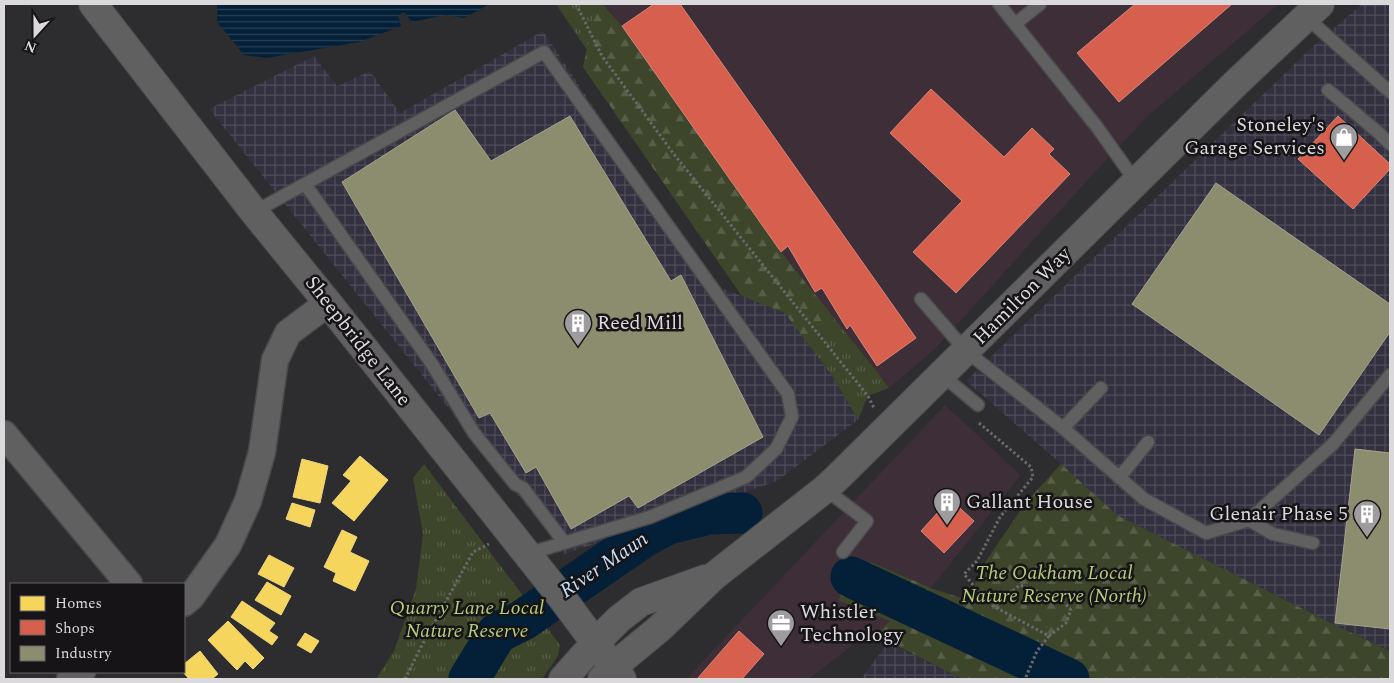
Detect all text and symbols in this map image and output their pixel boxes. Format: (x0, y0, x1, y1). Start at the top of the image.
north arrow (10, 10, 60, 60)
text: N (21, 35, 40, 59)
place label: Stoneley's Garage Services (1184, 110, 1325, 163)
shop icon: Stoneley's Garage Services (1329, 122, 1359, 161)
street label: Hamilton Way (966, 239, 1079, 352)
street label: Sheepbridge Lane (297, 269, 419, 413)
building icon: Reed Mill (563, 308, 593, 347)
place label: Reed Mill (597, 308, 683, 338)
building icon: Gallant House (932, 487, 962, 526)
place label: Gallant House (966, 487, 1093, 517)
place label: Glenair Phase 5 (1209, 499, 1348, 529)
building icon: Glenair Phase 5 (1352, 499, 1382, 538)
water label: River Maun (553, 523, 655, 607)
park label: The Oakham Local Nature Reserve (North) (961, 558, 1147, 611)
legend (10, 583, 185, 673)
text: Homes (55, 592, 102, 615)
park label: Quarry Lane Local Nature Reserve (390, 593, 544, 646)
place label: Whistler Technology (800, 597, 904, 650)
office icon: Whistler Technology (766, 608, 796, 647)
text: Shops (55, 617, 95, 640)
text: Industry (55, 642, 112, 665)

